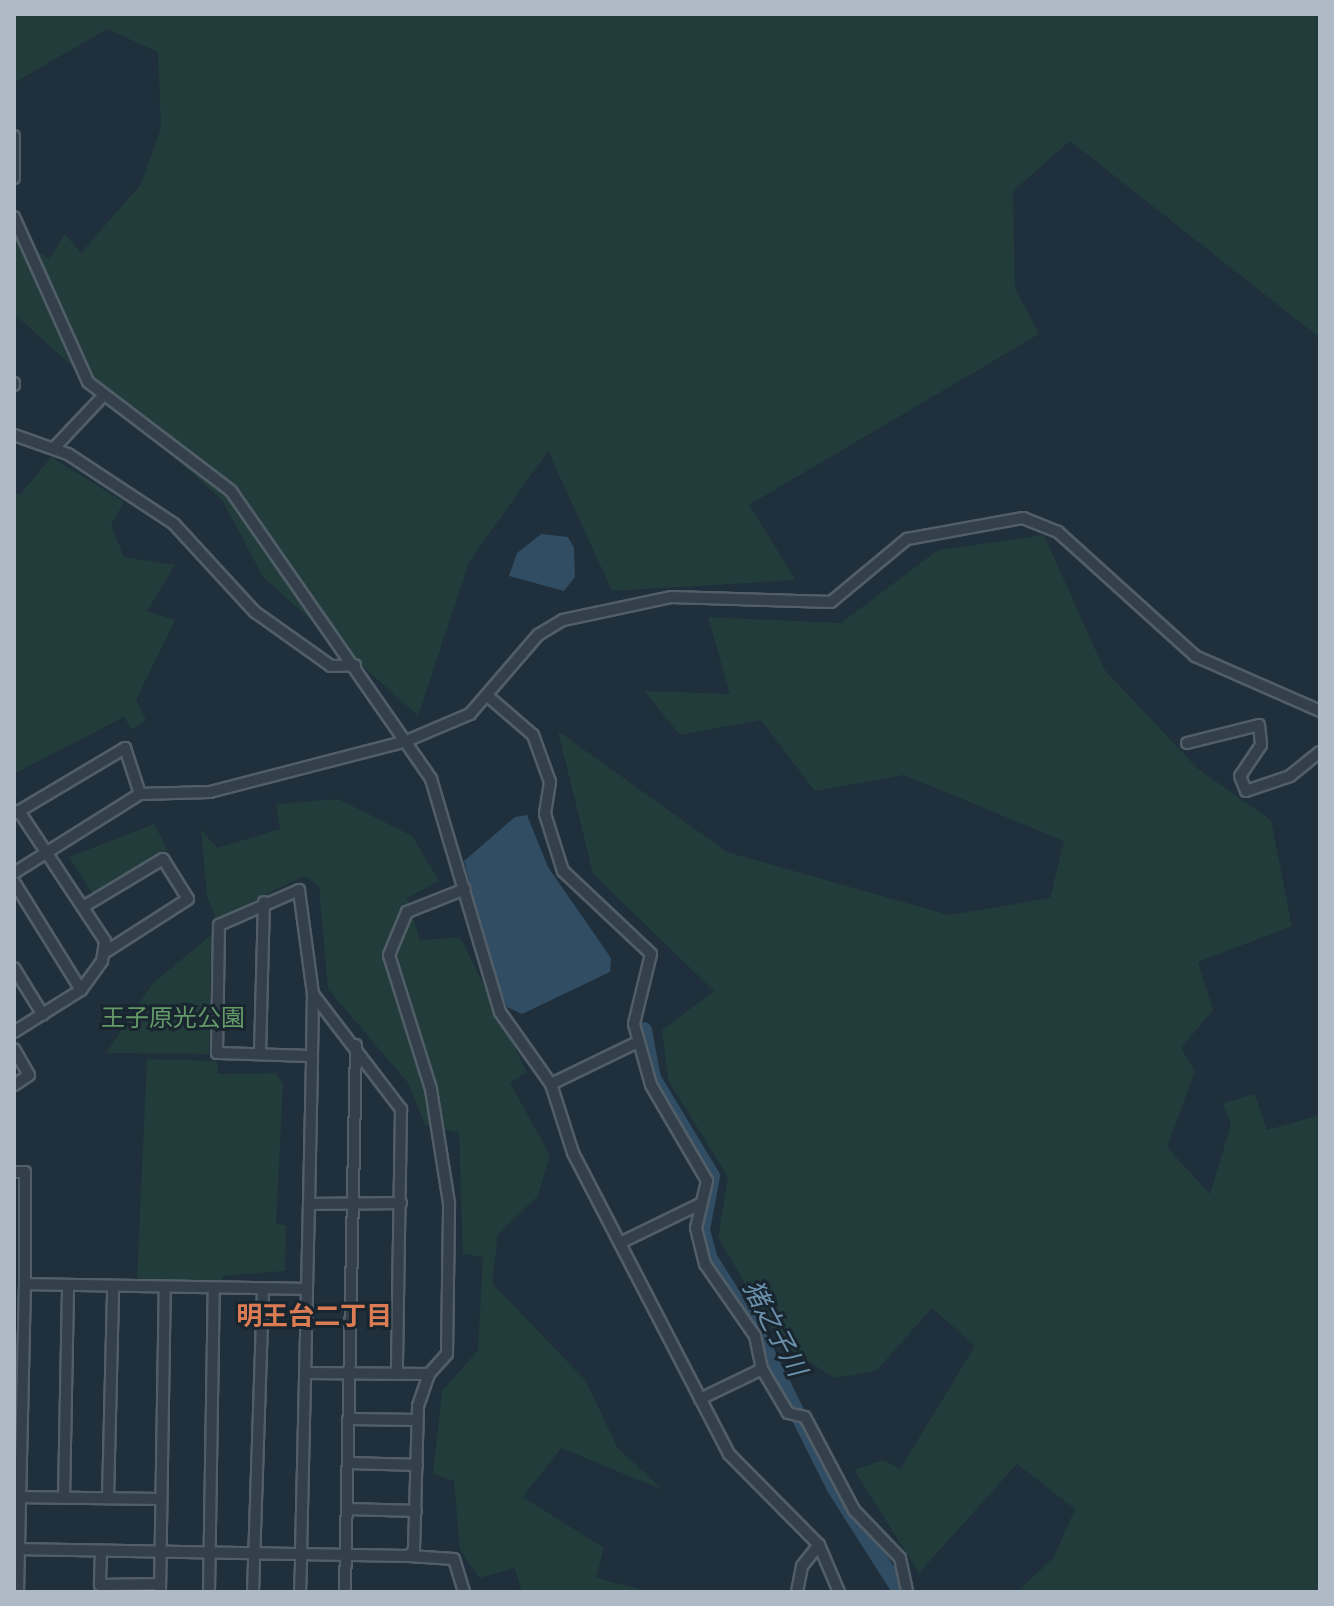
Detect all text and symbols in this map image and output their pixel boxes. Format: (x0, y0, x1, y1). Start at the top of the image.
park label: 王子原光公園 (101, 1003, 245, 1031)
water label: 猪之子川 (737, 1275, 813, 1381)
district label: 明王台二丁目 (236, 1300, 392, 1332)

